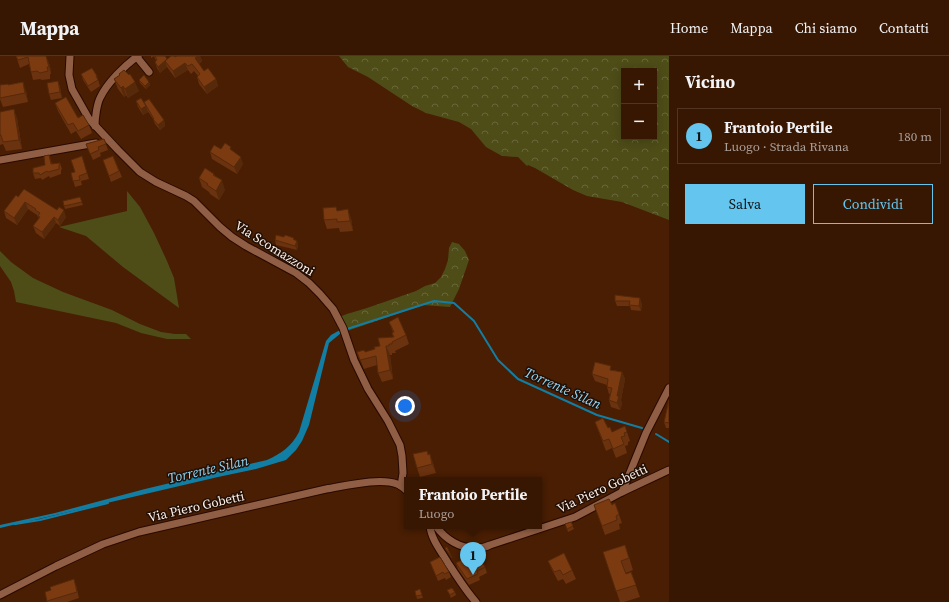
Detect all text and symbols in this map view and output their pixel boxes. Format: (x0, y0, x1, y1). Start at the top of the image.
text: Mappa (20, 15, 79, 41)
text: Home (670, 18, 708, 38)
text: Mappa (730, 18, 773, 38)
text: Chi siamo (795, 18, 857, 38)
text: Contatti (879, 18, 929, 38)
map controls (621, 68, 657, 140)
button: + (621, 68, 657, 104)
text: Vicino (685, 70, 735, 94)
button: − (621, 104, 657, 140)
text: Frantoio Pertile (724, 117, 833, 138)
text: 1 (695, 128, 703, 145)
text: 180 m (898, 128, 932, 145)
text: Luogo · Strada Rivana (724, 138, 849, 155)
button: Salva (685, 184, 805, 224)
button: Condividi (813, 184, 933, 224)
street label: Via Scomazzoni (232, 217, 318, 280)
water label: Torrente Silan (521, 362, 605, 414)
your location (395, 396, 415, 416)
water label: Torrente Silan (166, 450, 250, 488)
street label: Via Piero Gobetti (554, 460, 650, 517)
popup (404, 477, 542, 529)
text: Frantoio Pertile (419, 484, 527, 505)
street label: Via Piero Gobetti (146, 487, 246, 526)
text: Luogo (419, 505, 454, 522)
pin: 1 (460, 542, 486, 575)

